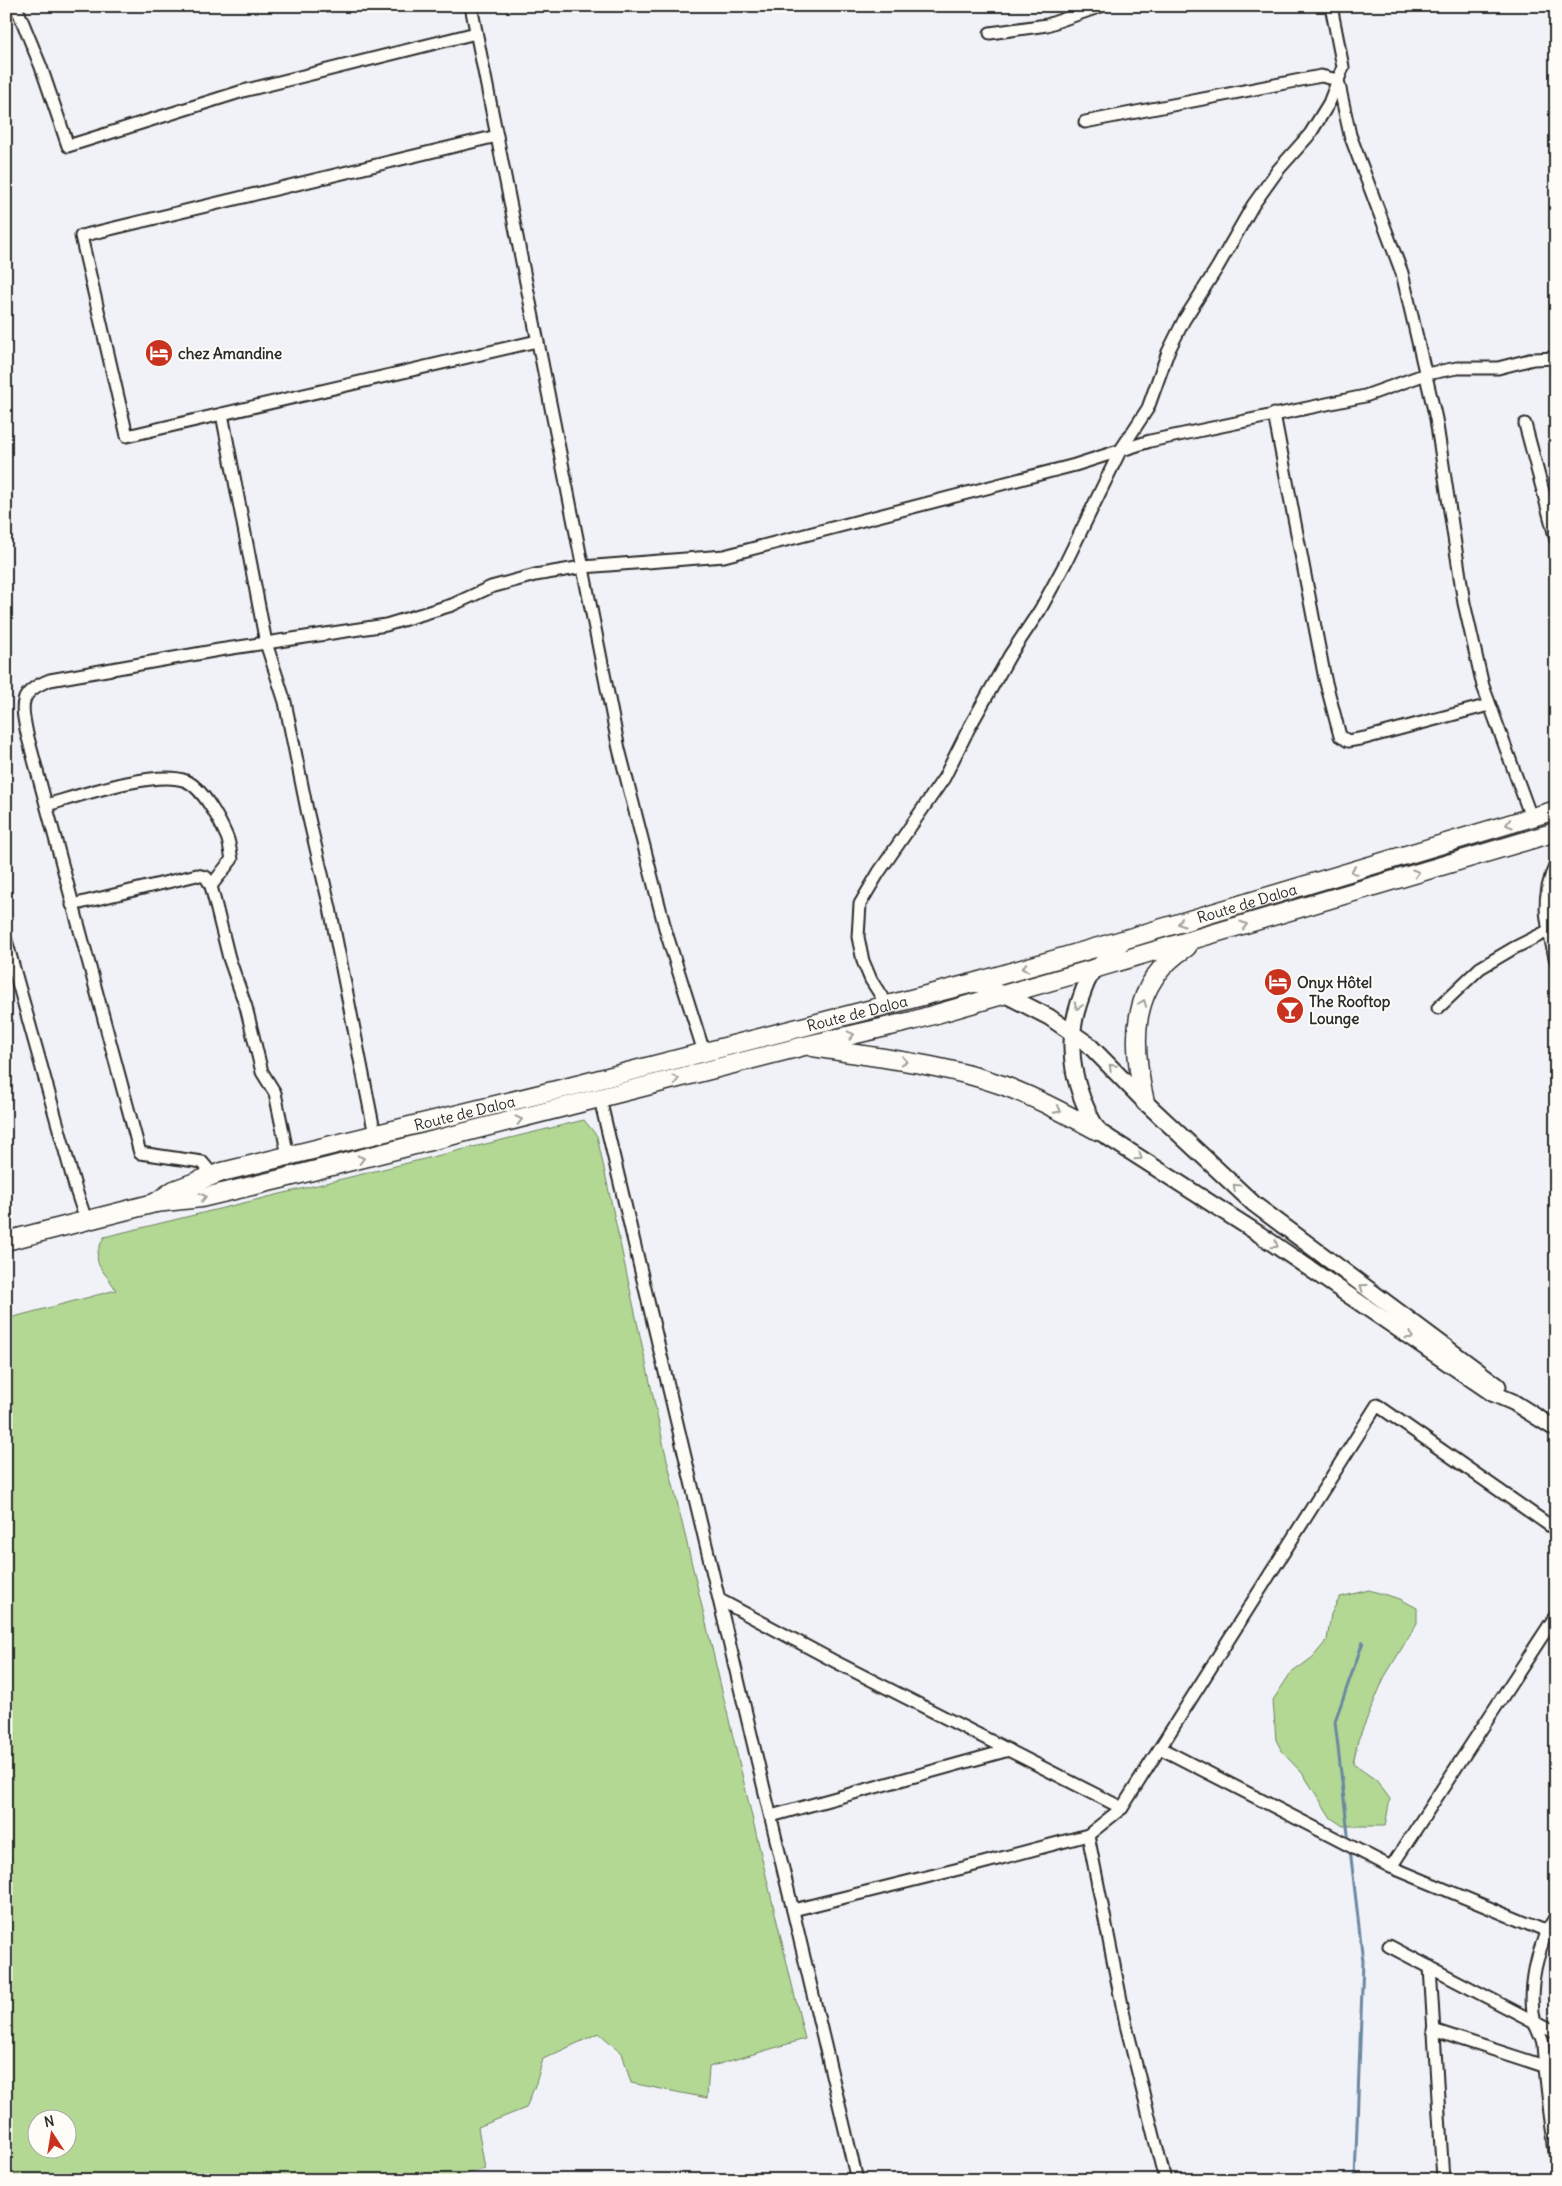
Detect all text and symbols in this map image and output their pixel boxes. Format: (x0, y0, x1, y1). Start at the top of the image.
hotel icon: chez Amandine (144, 338, 174, 368)
place label: chez Amandine (178, 344, 282, 363)
one-way arrow (1506, 818, 1514, 828)
one-way arrow (1350, 866, 1358, 876)
one-way arrow (1412, 869, 1420, 879)
street label: Route de Daloa (1195, 879, 1299, 927)
one-way arrow (1178, 917, 1186, 927)
one-way arrow (1239, 920, 1247, 930)
one-way arrow (1021, 962, 1030, 973)
hotel icon: Onyx Hôtel (1263, 967, 1293, 997)
place label: Onyx Hôtel (1297, 973, 1372, 993)
street label: Route de Daloa (805, 991, 910, 1035)
place label: The Rooftop Lounge (1309, 992, 1391, 1029)
bar icon: The Rooftop Lounge (1275, 995, 1305, 1025)
one-way arrow (1137, 999, 1147, 1008)
one-way arrow (1074, 1002, 1084, 1010)
one-way arrow (847, 1030, 856, 1041)
one-way arrow (900, 1055, 908, 1065)
one-way arrow (1108, 1064, 1117, 1073)
one-way arrow (672, 1074, 681, 1085)
street label: Route de Daloa (412, 1091, 517, 1134)
one-way arrow (1053, 1104, 1062, 1114)
one-way arrow (514, 1115, 523, 1126)
one-way arrow (1133, 1151, 1142, 1160)
one-way arrow (357, 1154, 366, 1165)
one-way arrow (1232, 1184, 1241, 1193)
one-way arrow (199, 1193, 208, 1203)
one-way arrow (1270, 1239, 1279, 1248)
one-way arrow (1359, 1284, 1369, 1293)
one-way arrow (1404, 1330, 1414, 1339)
north arrow (28, 2108, 78, 2158)
text: N (43, 2111, 56, 2131)

